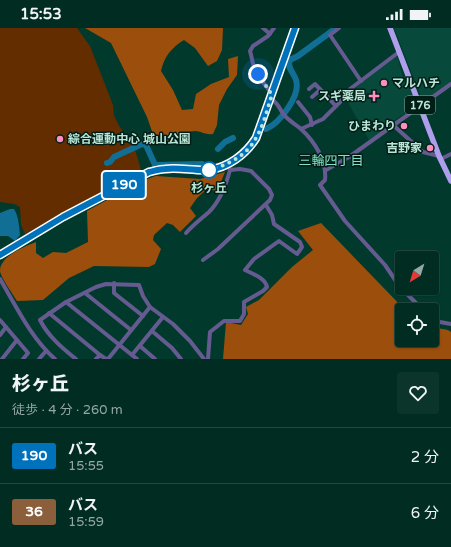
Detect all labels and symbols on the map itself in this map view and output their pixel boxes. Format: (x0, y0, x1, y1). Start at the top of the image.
your location (248, 64, 268, 84)
place label: マルハチ (392, 76, 440, 90)
marker: マルハチ (379, 78, 389, 88)
place label: スギ薬局 (318, 89, 366, 103)
marker: スギ薬局 (369, 91, 379, 101)
road number: 176 (405, 96, 435, 114)
place label: ひまわり (348, 119, 396, 133)
marker: ひまわり (399, 121, 409, 131)
place label: 綜合運動中心 城山公園 (68, 132, 191, 146)
marker: 綜合運動中心 城山公園 (55, 134, 65, 144)
place label: 吉野家 (386, 141, 422, 155)
marker: 吉野家 (425, 143, 435, 153)
district label: 三輪四丁目 (298, 153, 364, 169)
marker: 杉ヶ丘 (200, 161, 218, 179)
line badge: 190 (101, 172, 147, 198)
place label: 杉ヶ丘 (191, 181, 227, 195)
north arrow (395, 251, 439, 295)

